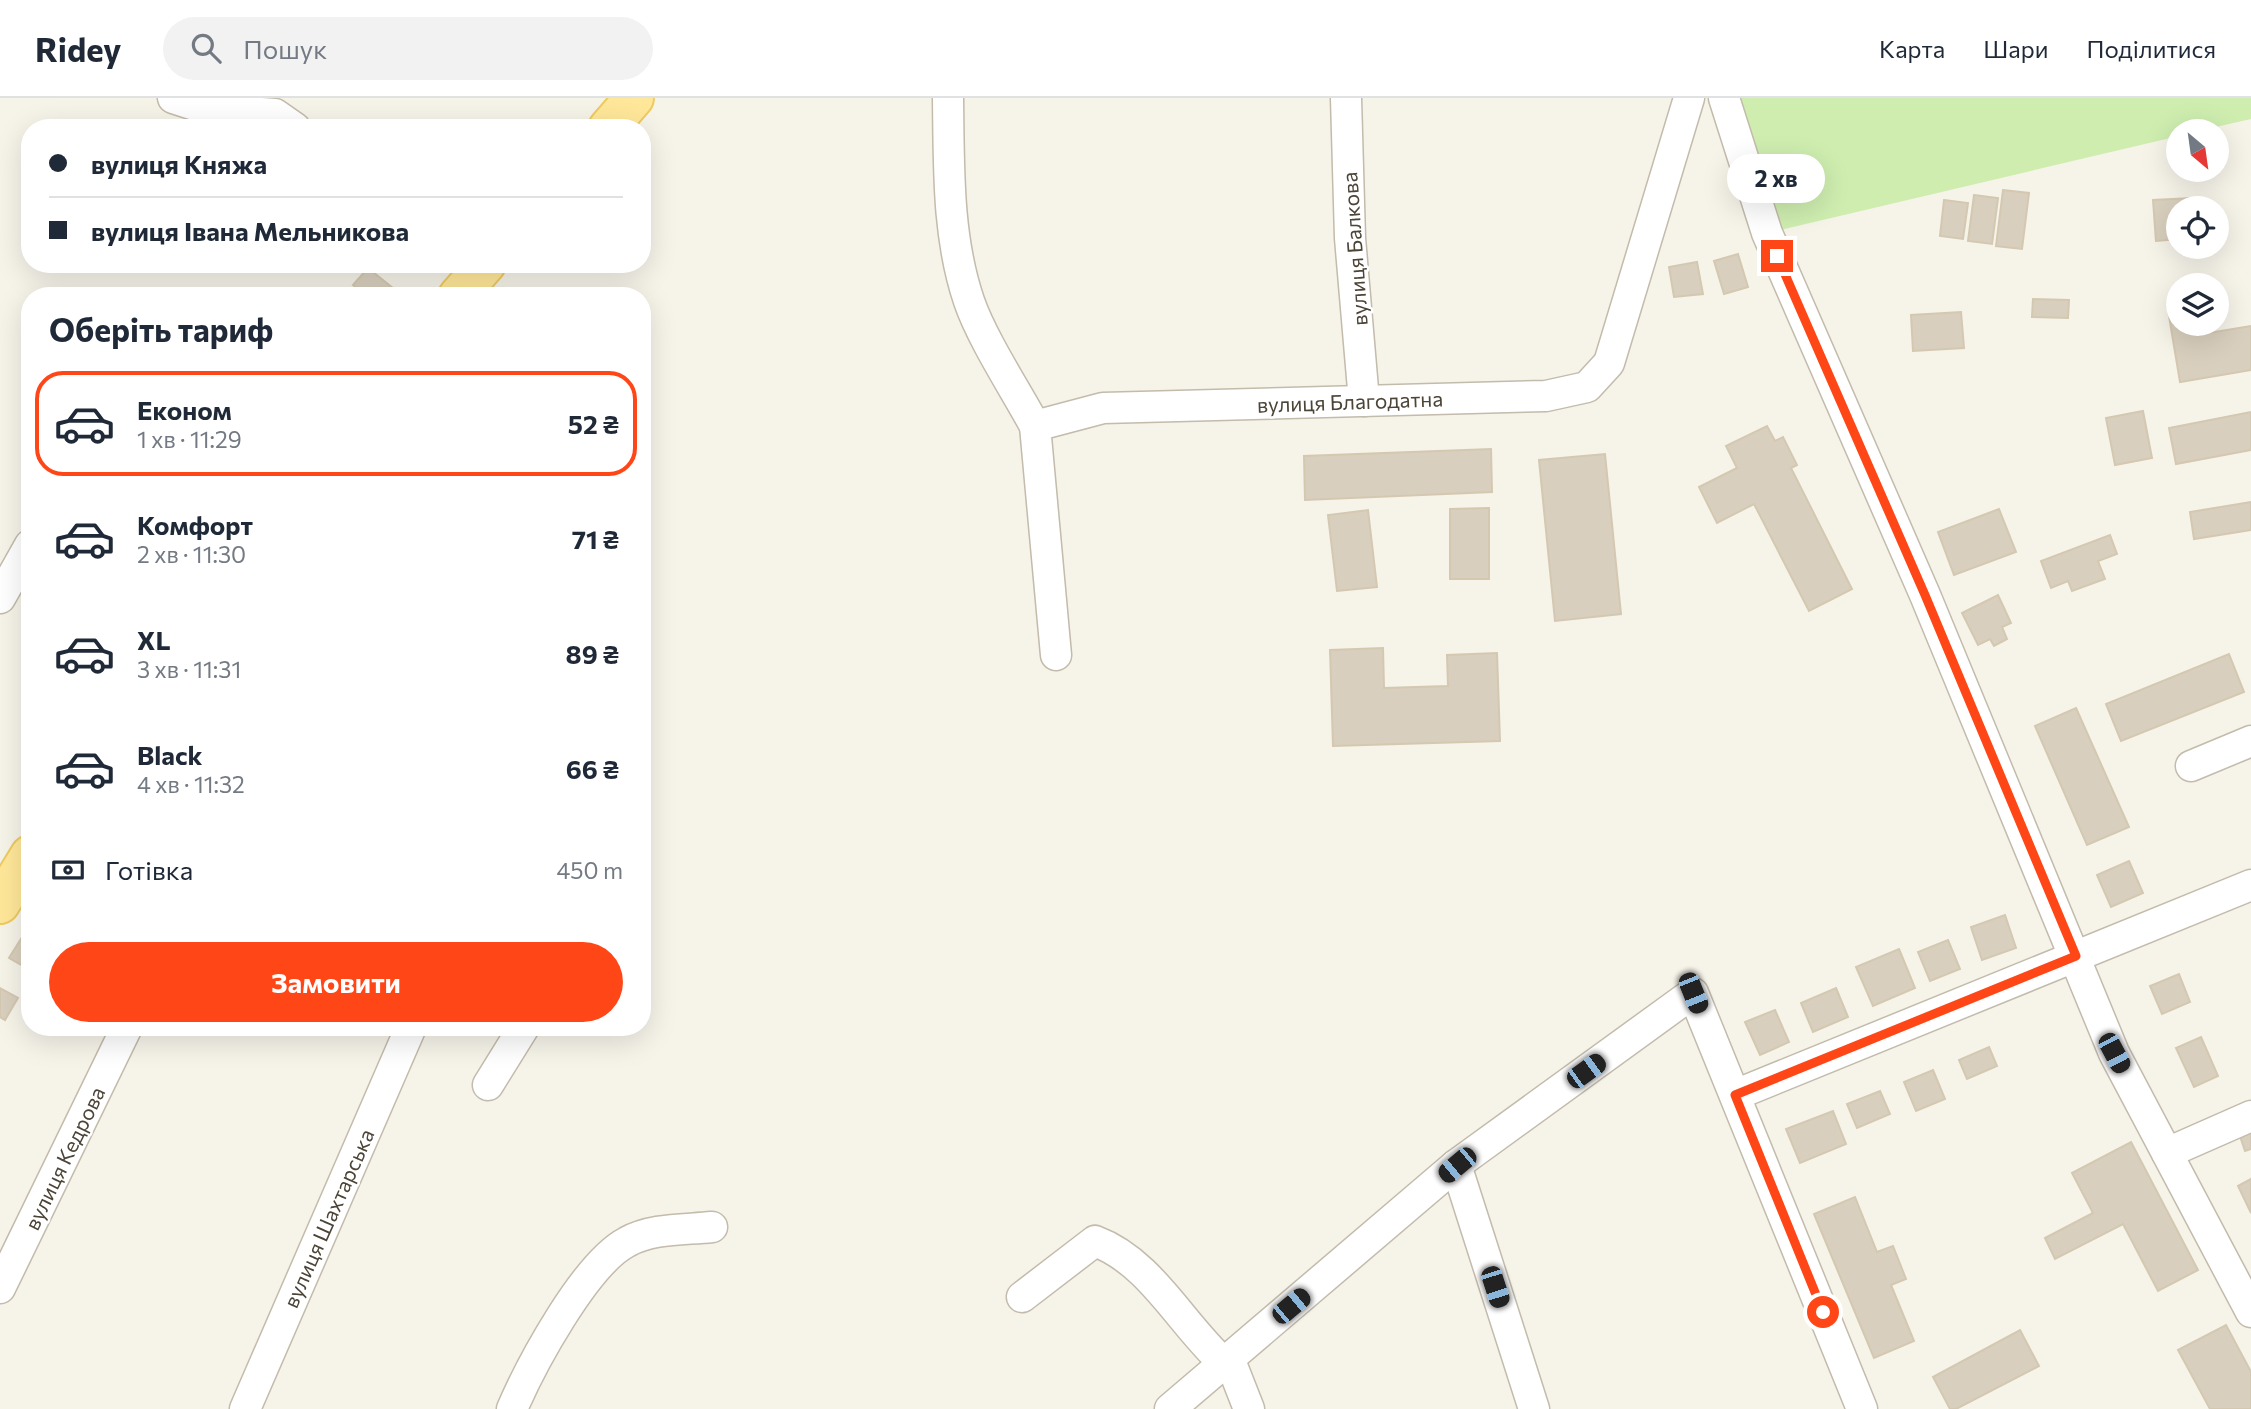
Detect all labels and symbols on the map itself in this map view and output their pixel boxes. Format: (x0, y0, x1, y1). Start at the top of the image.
north arrow (2166, 119, 2230, 182)
callout: 2 хв (1728, 155, 1826, 204)
street label: вулиця Балкова (1336, 171, 1372, 327)
route end (1761, 240, 1793, 272)
street label: вулиця Благодатна (1256, 385, 1444, 417)
car (1676, 970, 1711, 1016)
car (2095, 1030, 2134, 1076)
car (1563, 1050, 1610, 1092)
street label: вулиця Кедрова (19, 1082, 109, 1234)
street label: вулиця Шахтарська (277, 1125, 379, 1311)
car (1435, 1143, 1480, 1187)
car (1479, 1264, 1512, 1310)
car (1269, 1284, 1314, 1328)
route start (1807, 1296, 1839, 1328)

